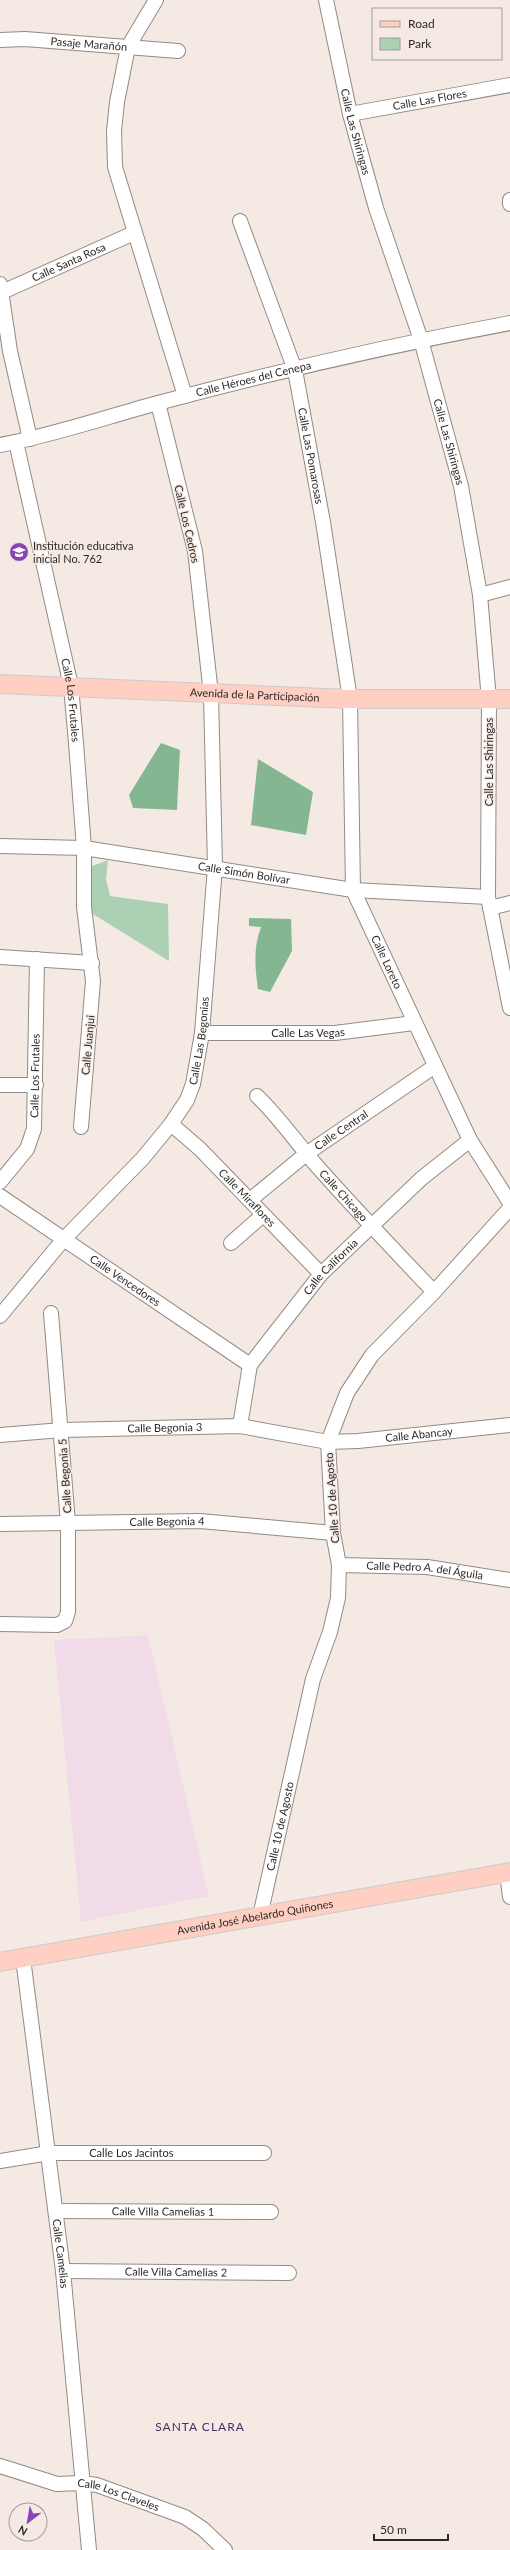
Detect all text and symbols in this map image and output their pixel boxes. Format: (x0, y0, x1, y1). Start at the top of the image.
legend (372, 8, 502, 60)
text: Road (408, 16, 435, 31)
street label: Pasaje Marañón (50, 34, 128, 53)
text: Park (408, 36, 432, 51)
street label: Calle Las Flores (392, 86, 468, 112)
street label: Calle Las Shiringas (339, 87, 374, 176)
street label: Calle Santa Rosa (30, 240, 107, 284)
street label: Calle Héroes del Cenepa (194, 358, 312, 399)
street label: Calle Las Shiringas (431, 397, 467, 486)
street label: Calle Las Pomarosas (296, 406, 327, 505)
street label: Calle Los Cedros (172, 484, 203, 564)
place label: Institución educativa inicial No. 762 (33, 539, 133, 565)
school or university icon: Institución educativa inicial No. 762 (8, 541, 30, 563)
street label: Calle Los Frutales (59, 657, 83, 743)
street label: Avenida de la Participación (190, 685, 320, 704)
street label: Calle Las Shiringas (482, 717, 495, 806)
street label: Calle Simón Bolívar (197, 859, 291, 886)
street label: Calle Loreto (369, 933, 405, 991)
street label: Calle Las Begonias (186, 996, 211, 1086)
street label: Calle Juanjui (78, 1014, 97, 1075)
street label: Calle Las Vegas (271, 1025, 346, 1039)
street label: Calle Los Frutales (27, 1033, 42, 1118)
street label: Calle Central (312, 1107, 370, 1152)
street label: Calle Miraflores (216, 1166, 279, 1229)
street label: Calle Chicago (317, 1167, 371, 1224)
street label: Calle California (300, 1236, 360, 1297)
street label: Calle Vencedores (88, 1252, 163, 1309)
street label: Calle Begonia 3 (127, 1420, 202, 1435)
street label: Calle Abancay (385, 1424, 454, 1444)
street label: Calle Begonia 5 (55, 1438, 74, 1514)
street label: Calle 10 de Agosto (322, 1452, 341, 1544)
street label: Calle Begonia 4 (129, 1514, 206, 1528)
street label: Calle Pedro A. del Águila (366, 1559, 484, 1582)
street label: Calle 10 de Agosto (263, 1780, 296, 1872)
street label: Avenida José Abelardo Quiñones (176, 1896, 334, 1937)
street label: Calle Los Jacintos (89, 2146, 174, 2159)
street label: Calle Villa Camelias 1 (112, 2204, 214, 2218)
street label: Calle Camelias (50, 2218, 72, 2289)
street label: Calle Villa Camelias 2 (125, 2265, 227, 2278)
district label: SANTA CLARA (155, 2419, 245, 2434)
street label: Calle Los Claveles (77, 2476, 162, 2513)
north arrow (8, 2502, 48, 2542)
scale bar (374, 2516, 448, 2542)
text: 50 m (380, 2522, 407, 2537)
text: N (16, 2523, 30, 2539)

